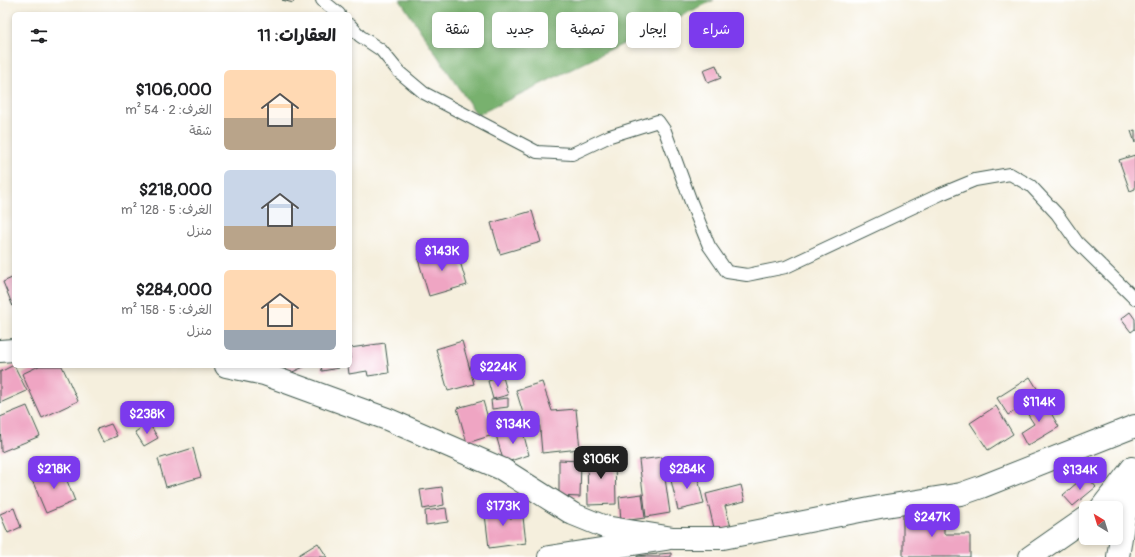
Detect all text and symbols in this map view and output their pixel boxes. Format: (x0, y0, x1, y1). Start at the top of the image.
chip: شقة (432, 12, 484, 48)
chip: جديد (492, 12, 548, 48)
chip: تصفية (556, 12, 618, 48)
chip: إيجار (626, 12, 681, 48)
chip: شراء (689, 12, 744, 48)
icon: filters (28, 25, 50, 47)
text: العقارات: 11 (258, 25, 336, 46)
text: $106,000 (135, 79, 212, 100)
icon: home (256, 86, 304, 134)
text: الغرف: 2 · 54 m² (125, 102, 212, 118)
text: شقة (189, 123, 212, 139)
text: $218,000 (139, 179, 212, 200)
icon: home (256, 186, 304, 234)
text: الغرف: 5 · 128 m² (121, 202, 212, 218)
text: منزل (186, 223, 212, 239)
pin: $143K (414, 238, 470, 272)
text: $143K (425, 243, 459, 259)
text: $284,000 (136, 279, 212, 300)
icon: home (256, 286, 304, 334)
text: الغرف: 5 · 158 m² (121, 302, 212, 318)
text: منزل (186, 323, 212, 339)
pin: $224K (470, 354, 526, 388)
text: $224K (480, 359, 516, 375)
pin: $114K (1011, 389, 1067, 423)
text: $114K (1023, 394, 1055, 410)
pin: $238K (119, 401, 175, 435)
text: $238K (129, 406, 165, 422)
pin: $134K (485, 411, 541, 445)
text: $134K (496, 416, 530, 432)
pin: $106K (573, 446, 629, 480)
text: $106K (583, 451, 619, 467)
pin: $218K (26, 456, 82, 490)
pin: $284K (659, 456, 715, 490)
pin: $134K (1052, 457, 1108, 491)
text: $218K (37, 461, 71, 477)
text: $284K (669, 461, 705, 477)
text: $134K (1063, 462, 1097, 478)
pin: $173K (475, 493, 531, 527)
text: $173K (486, 498, 520, 514)
north arrow (1079, 501, 1123, 545)
map controls (1079, 501, 1123, 545)
pin: $247K (904, 504, 960, 538)
text: $247K (914, 509, 950, 525)

